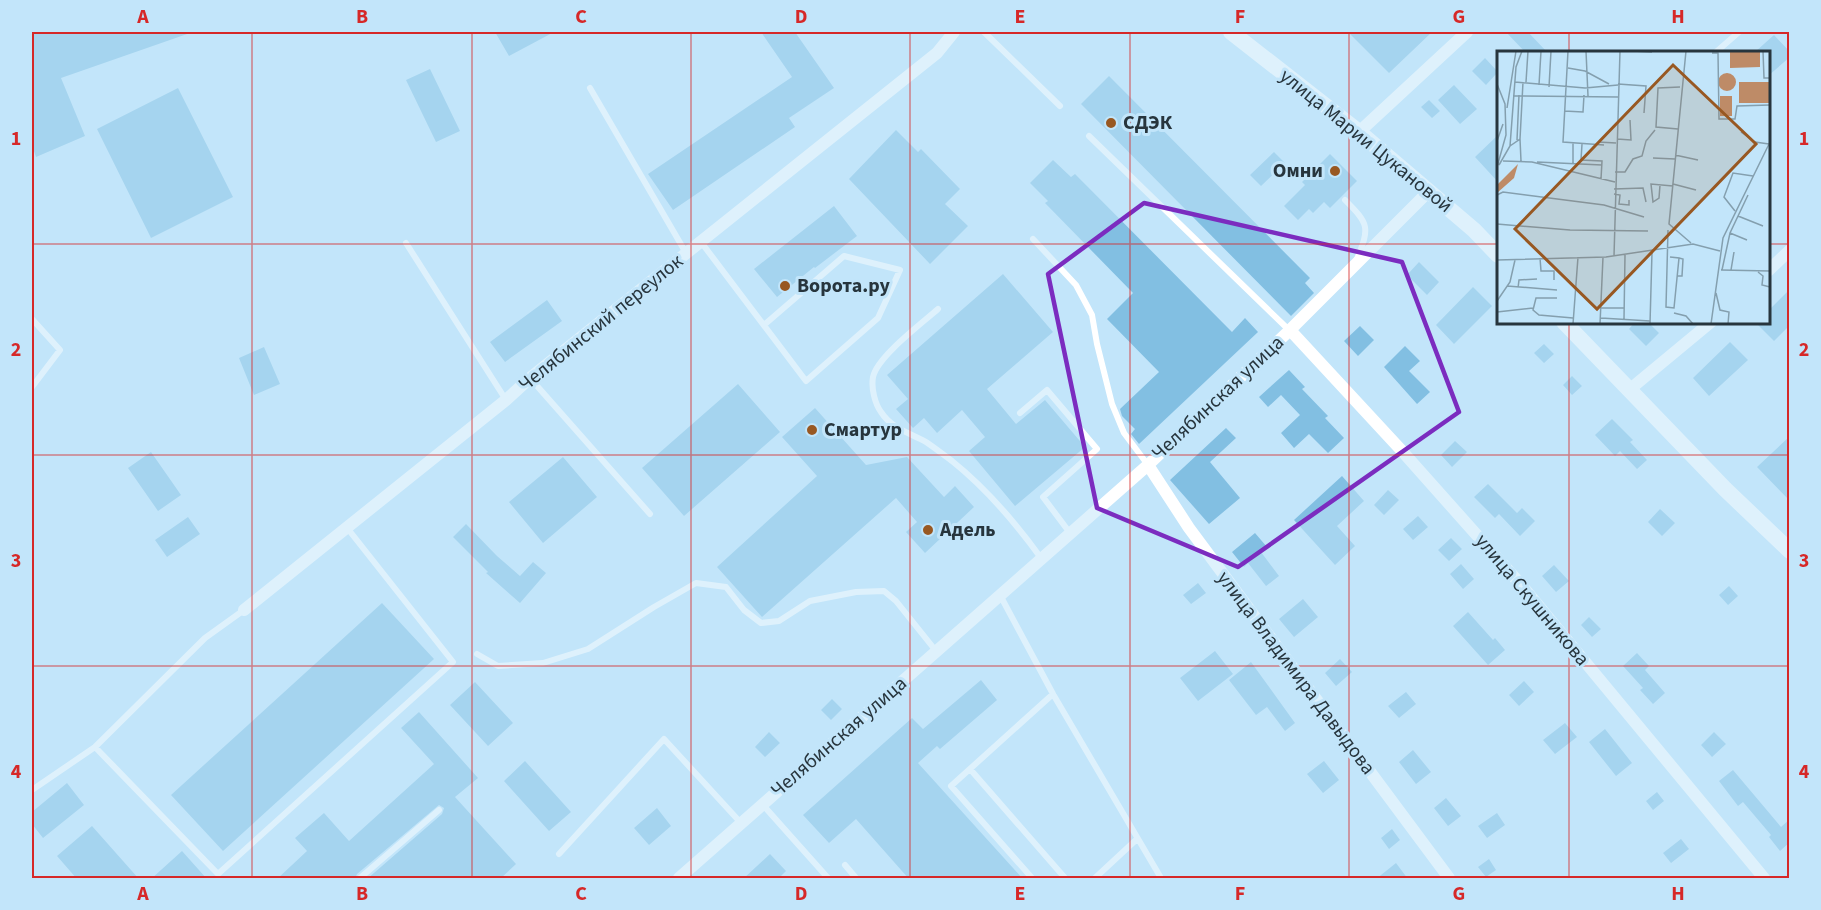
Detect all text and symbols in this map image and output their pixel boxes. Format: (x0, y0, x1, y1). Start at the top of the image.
text: A (136, 3, 149, 31)
text: B (356, 3, 368, 31)
text: C (575, 3, 587, 31)
text: D (795, 3, 807, 31)
text: E (1015, 3, 1025, 31)
text: F (1235, 3, 1245, 31)
text: G (1453, 3, 1465, 31)
text: H (1671, 3, 1685, 31)
inset map (1497, 51, 1770, 324)
street label: улица Марии Цукановой (1274, 62, 1458, 220)
place label: СДЭК (1123, 109, 1173, 137)
marker: СДЭК (1104, 116, 1118, 130)
text: 1 (11, 125, 21, 153)
text: 1 (1799, 125, 1809, 153)
place label: Омни (1273, 157, 1323, 185)
marker: Омни (1328, 164, 1342, 178)
street label: Челябинский переулок (513, 248, 689, 398)
place label: Ворота.ру (797, 272, 890, 300)
marker: Ворота.ру (778, 279, 792, 293)
street label: Челябинская улица (1146, 329, 1290, 467)
text: 2 (11, 336, 21, 364)
text: 2 (1799, 336, 1809, 364)
place label: Смартур (824, 416, 902, 444)
marker: Смартур (805, 423, 819, 437)
place label: Адель (939, 516, 996, 544)
marker: Адель (921, 523, 935, 537)
street label: улица Скушникова (1468, 528, 1596, 672)
text: 3 (11, 547, 21, 575)
text: 3 (1799, 547, 1809, 575)
street label: улица Владимира Давыдова (1210, 566, 1382, 780)
street label: Челябинская улица (765, 670, 913, 804)
text: 4 (11, 758, 22, 786)
text: 4 (1799, 758, 1810, 786)
text: A (136, 880, 149, 908)
text: B (356, 880, 368, 908)
text: C (575, 880, 587, 908)
text: D (795, 880, 807, 908)
text: E (1015, 880, 1025, 908)
text: F (1235, 880, 1245, 908)
text: G (1453, 880, 1465, 908)
text: H (1671, 880, 1685, 908)

